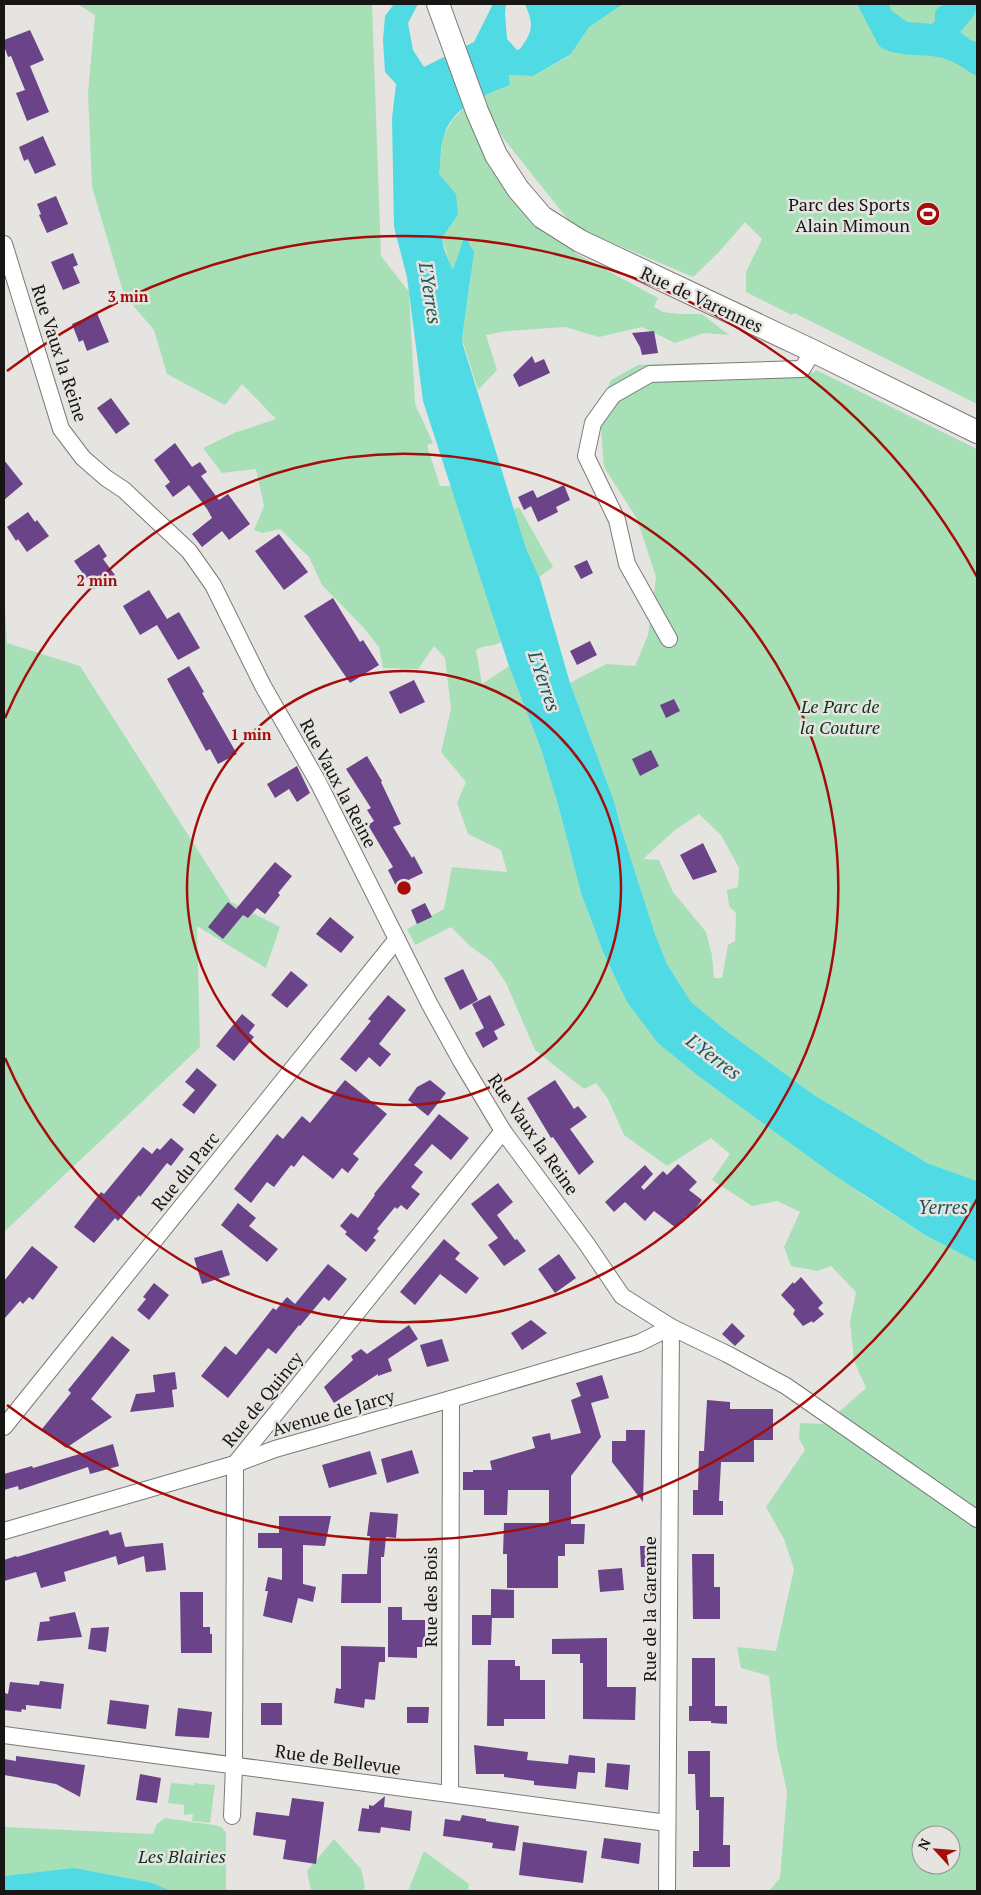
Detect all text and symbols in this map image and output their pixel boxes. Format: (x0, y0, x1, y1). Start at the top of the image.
place label: Parc des Sports Alain Mimoun (788, 192, 910, 237)
sports icon: Parc des Sports Alain Mimoun (915, 201, 941, 227)
water label: L'Yerres (414, 259, 448, 326)
street label: Rue de Varennes (637, 260, 767, 338)
street label: Rue Vaux la Reine (27, 281, 93, 425)
text: 3 min (107, 286, 149, 306)
text: 2 min (76, 570, 118, 590)
water label: L'Yerres (523, 646, 567, 715)
park label: Le Parc de la Couture (800, 694, 880, 739)
street label: Rue Vaux la Reine (295, 714, 383, 852)
text: 1 min (230, 724, 272, 744)
centre of rings (395, 879, 413, 897)
water label: L'Yerres (681, 1027, 747, 1085)
street label: Rue Vaux la Reine (483, 1069, 585, 1199)
street label: Rue du Parc (146, 1127, 224, 1215)
water label: Yerres (918, 1194, 968, 1219)
street label: Rue de Quincy (216, 1346, 308, 1452)
street label: Avenue de Jarcy (269, 1383, 398, 1441)
street label: Rue de la Garenne (637, 1536, 661, 1682)
street label: Rue des Bois (418, 1547, 442, 1647)
street label: Rue de Bellevue (274, 1738, 402, 1780)
north arrow (911, 1825, 961, 1875)
text: N (913, 1835, 935, 1853)
park label: Les Blairies (137, 1844, 226, 1868)

